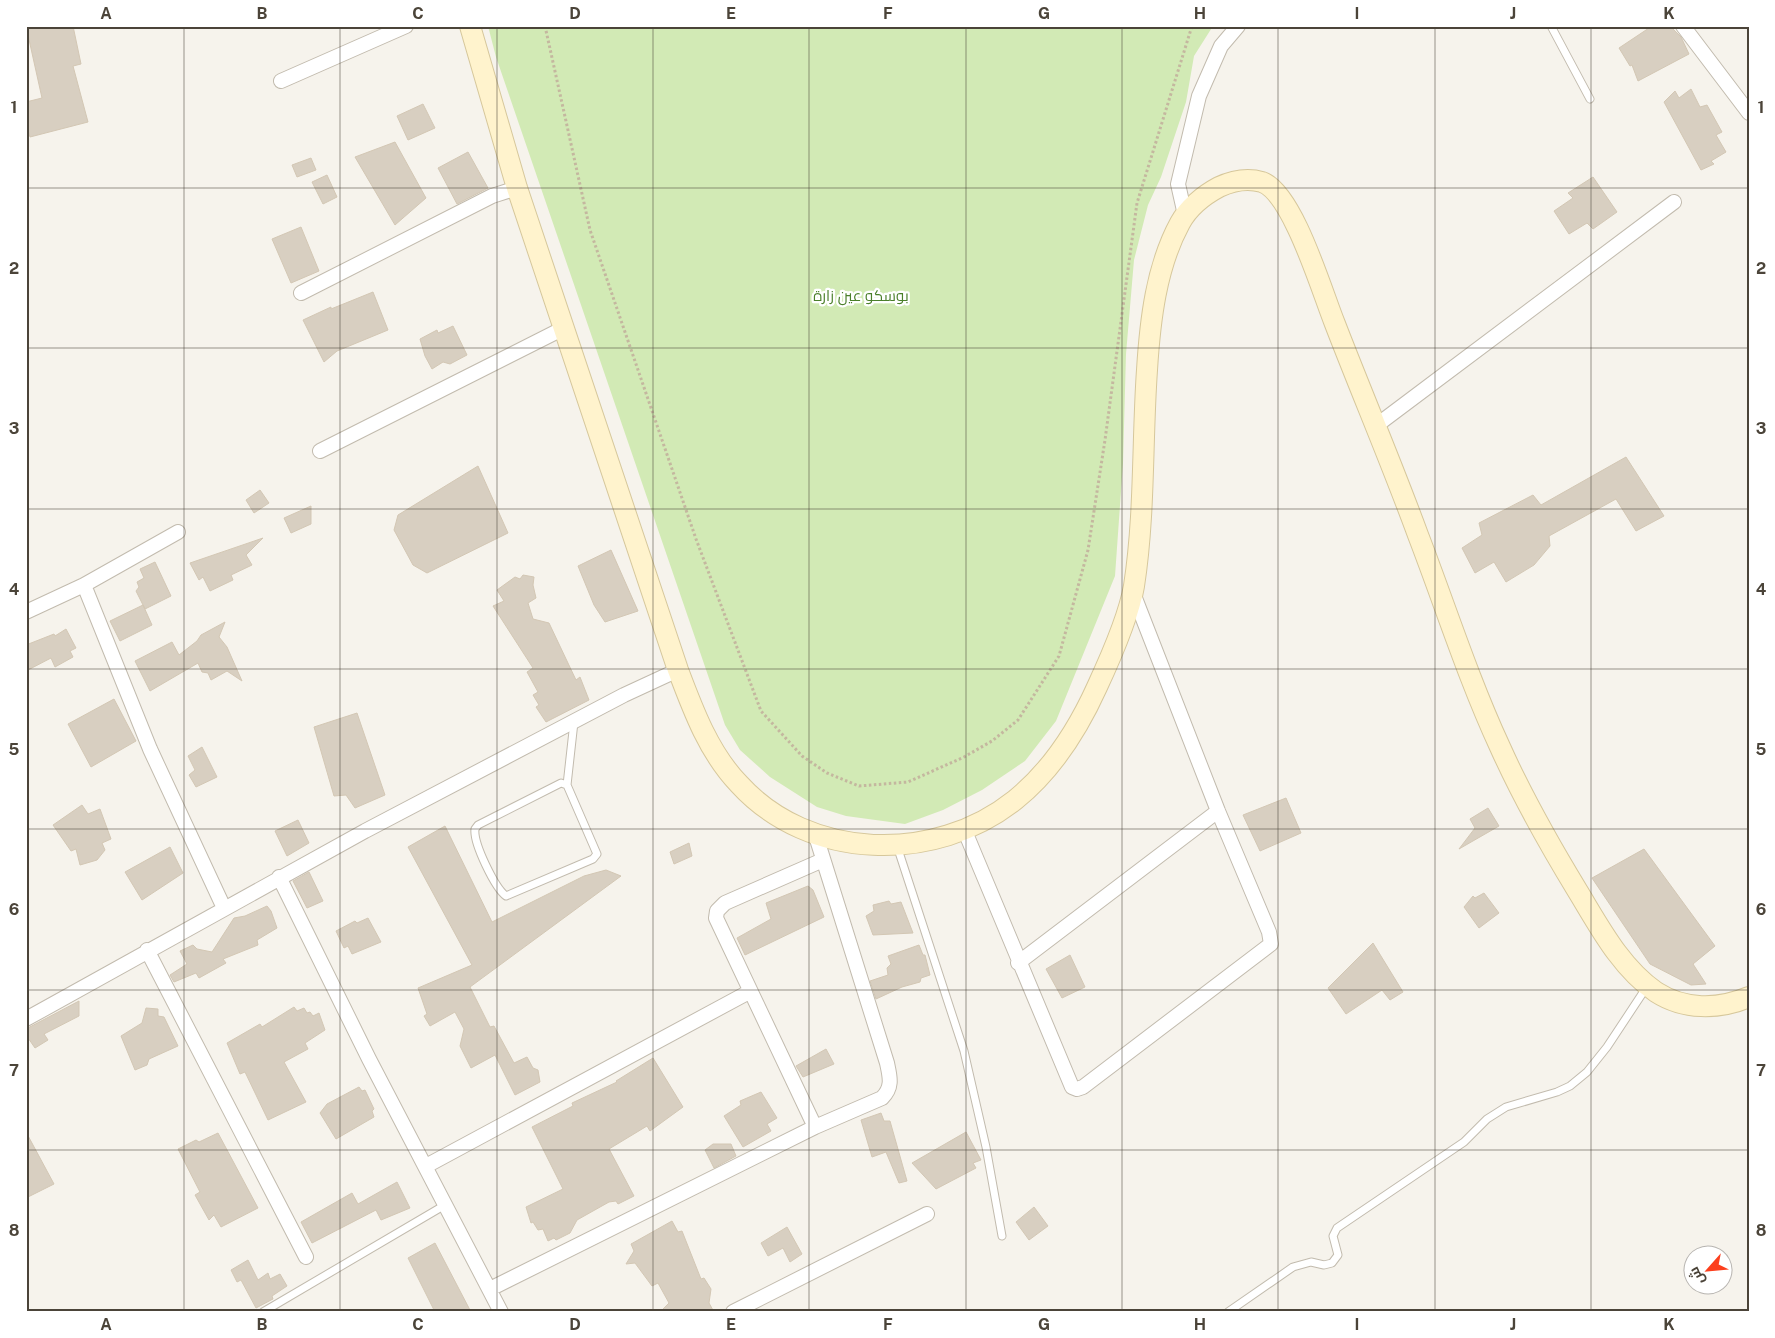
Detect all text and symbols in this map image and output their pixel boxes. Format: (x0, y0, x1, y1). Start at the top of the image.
text: A (100, 4, 112, 23)
text: B (257, 4, 268, 23)
text: C (412, 4, 424, 23)
text: D (569, 4, 581, 23)
text: E (726, 4, 736, 23)
text: F (883, 4, 893, 23)
text: G (1038, 4, 1050, 23)
text: H (1194, 4, 1206, 23)
text: I (1355, 4, 1359, 23)
text: J (1510, 4, 1516, 23)
text: K (1663, 4, 1675, 23)
text: 1 (11, 98, 17, 117)
text: 1 (1758, 98, 1764, 117)
text: 2 (9, 259, 19, 278)
text: 2 (1756, 259, 1766, 278)
park label: بوسكو عين زارة (813, 287, 909, 306)
text: 3 (9, 419, 19, 438)
text: 3 (1756, 419, 1766, 438)
text: 4 (9, 580, 20, 599)
text: 4 (1756, 580, 1767, 599)
text: 5 (9, 740, 20, 759)
text: 5 (1756, 740, 1767, 759)
text: 6 (9, 900, 19, 919)
text: 6 (1756, 900, 1766, 919)
text: 7 (9, 1061, 19, 1080)
text: 7 (1756, 1061, 1766, 1080)
text: 8 (9, 1221, 20, 1240)
text: 8 (1756, 1221, 1767, 1240)
north arrow (1682, 1246, 1732, 1296)
text: ش (1685, 1264, 1709, 1288)
text: A (100, 1315, 112, 1334)
text: B (257, 1315, 268, 1334)
text: C (412, 1315, 424, 1334)
text: D (569, 1315, 581, 1334)
text: E (726, 1315, 736, 1334)
text: F (883, 1315, 893, 1334)
text: G (1038, 1315, 1050, 1334)
text: H (1194, 1315, 1206, 1334)
text: I (1355, 1315, 1359, 1334)
text: J (1510, 1315, 1516, 1334)
text: K (1663, 1315, 1675, 1334)

